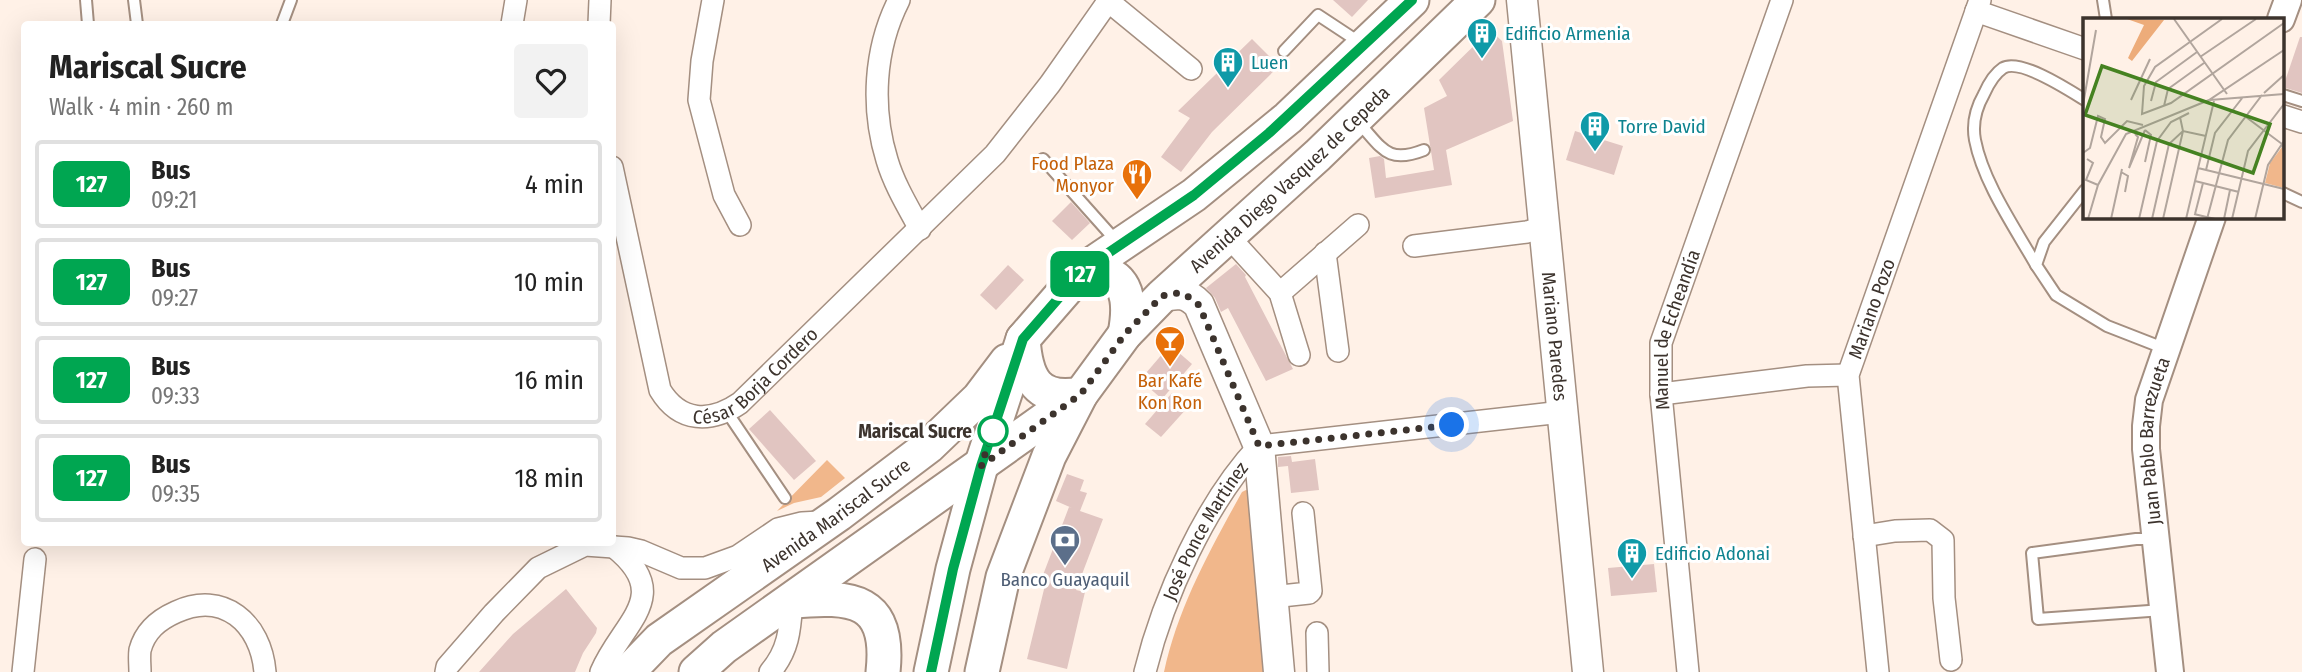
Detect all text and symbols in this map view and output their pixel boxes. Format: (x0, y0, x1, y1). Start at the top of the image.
building icon: Edificio Armenia (1465, 16, 1499, 60)
inset map (2083, 18, 2284, 219)
place label: Edificio Armenia (1505, 22, 1631, 45)
button: heart (514, 44, 588, 118)
building icon: Luen (1211, 45, 1245, 89)
text: Mariscal Sucre (49, 47, 247, 87)
place label: Luen (1251, 51, 1288, 74)
street label: Avenida Diego Vasquez de Cepeda (1185, 81, 1394, 277)
text: Walk · 4 min · 260 m (49, 93, 234, 121)
building icon: Torre David (1578, 109, 1612, 153)
place label: Torre David (1618, 115, 1706, 138)
place label: Food Plaza Monyor (1031, 152, 1114, 197)
text: Bus (151, 155, 190, 186)
restaurant icon: Food Plaza Monyor (1120, 157, 1154, 201)
text: 4 min (525, 169, 584, 200)
text: 127 (76, 170, 107, 198)
text: 09:21 (151, 186, 197, 214)
street label: Manuel de Echeandía (1650, 247, 1705, 411)
line badge: 127 (1040, 251, 1120, 297)
text: Bus (151, 253, 190, 284)
street label: Mariano Pozo (1844, 255, 1900, 362)
text: 127 (1064, 260, 1096, 288)
text: 10 min (514, 267, 584, 298)
text: 127 (76, 268, 107, 296)
street label: Mariano Paredes (1537, 271, 1572, 402)
text: 09:27 (151, 284, 198, 312)
street label: César Borja Cordero (692, 323, 823, 429)
bar icon: Bar Kafé Kon Ron (1153, 324, 1187, 368)
text: Bus (151, 351, 190, 382)
street label: Juan Pablo Barrezueta (2135, 354, 2175, 526)
text: 16 min (515, 365, 584, 396)
text: 127 (76, 366, 107, 394)
place label: Bar Kafé Kon Ron (1137, 369, 1203, 414)
text: 09:33 (151, 382, 200, 410)
your location (1434, 407, 1469, 442)
marker: Mariscal Sucre (978, 416, 1008, 446)
place label: Mariscal Sucre (858, 420, 972, 443)
text: Bus (151, 449, 190, 480)
street label: Avenida Mariscal Sucre (757, 453, 915, 577)
street label: José Ponce Martinez (1158, 457, 1253, 604)
text: 18 min (515, 463, 584, 494)
text: 127 (76, 464, 107, 492)
text: 09:35 (151, 480, 200, 508)
bank icon: Banco Guayaquil (1048, 523, 1082, 567)
building icon: Edificio Adonai (1615, 536, 1649, 580)
place label: Edificio Adonai (1655, 542, 1770, 565)
place label: Banco Guayaquil (1000, 568, 1130, 591)

